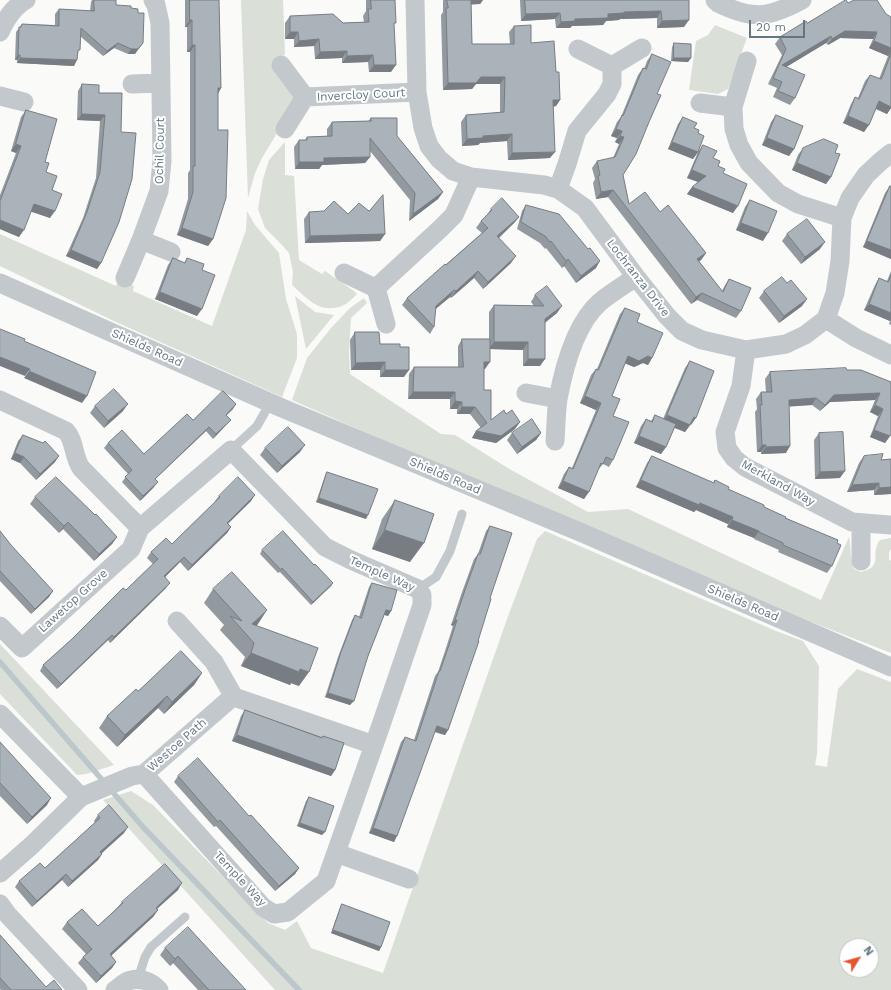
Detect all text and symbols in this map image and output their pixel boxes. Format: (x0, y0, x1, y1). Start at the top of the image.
scale bar (751, 12, 807, 38)
text: 20 m (756, 20, 786, 34)
street label: Invercloy Court (316, 85, 406, 105)
street label: Ochil Court (152, 118, 168, 184)
street label: Lochranza Drive (603, 236, 673, 320)
street label: Shields Road (109, 326, 185, 370)
street label: Shields Road (407, 454, 483, 498)
street label: Merkland Way (739, 457, 817, 509)
street label: Temple Way (347, 553, 417, 595)
street label: Lawetop Grove (35, 566, 111, 636)
street label: Shields Road (705, 581, 781, 625)
street label: Westoe Path (144, 715, 210, 775)
street label: Temple Way (211, 848, 269, 910)
north arrow (839, 938, 879, 978)
text: N (861, 944, 876, 958)

